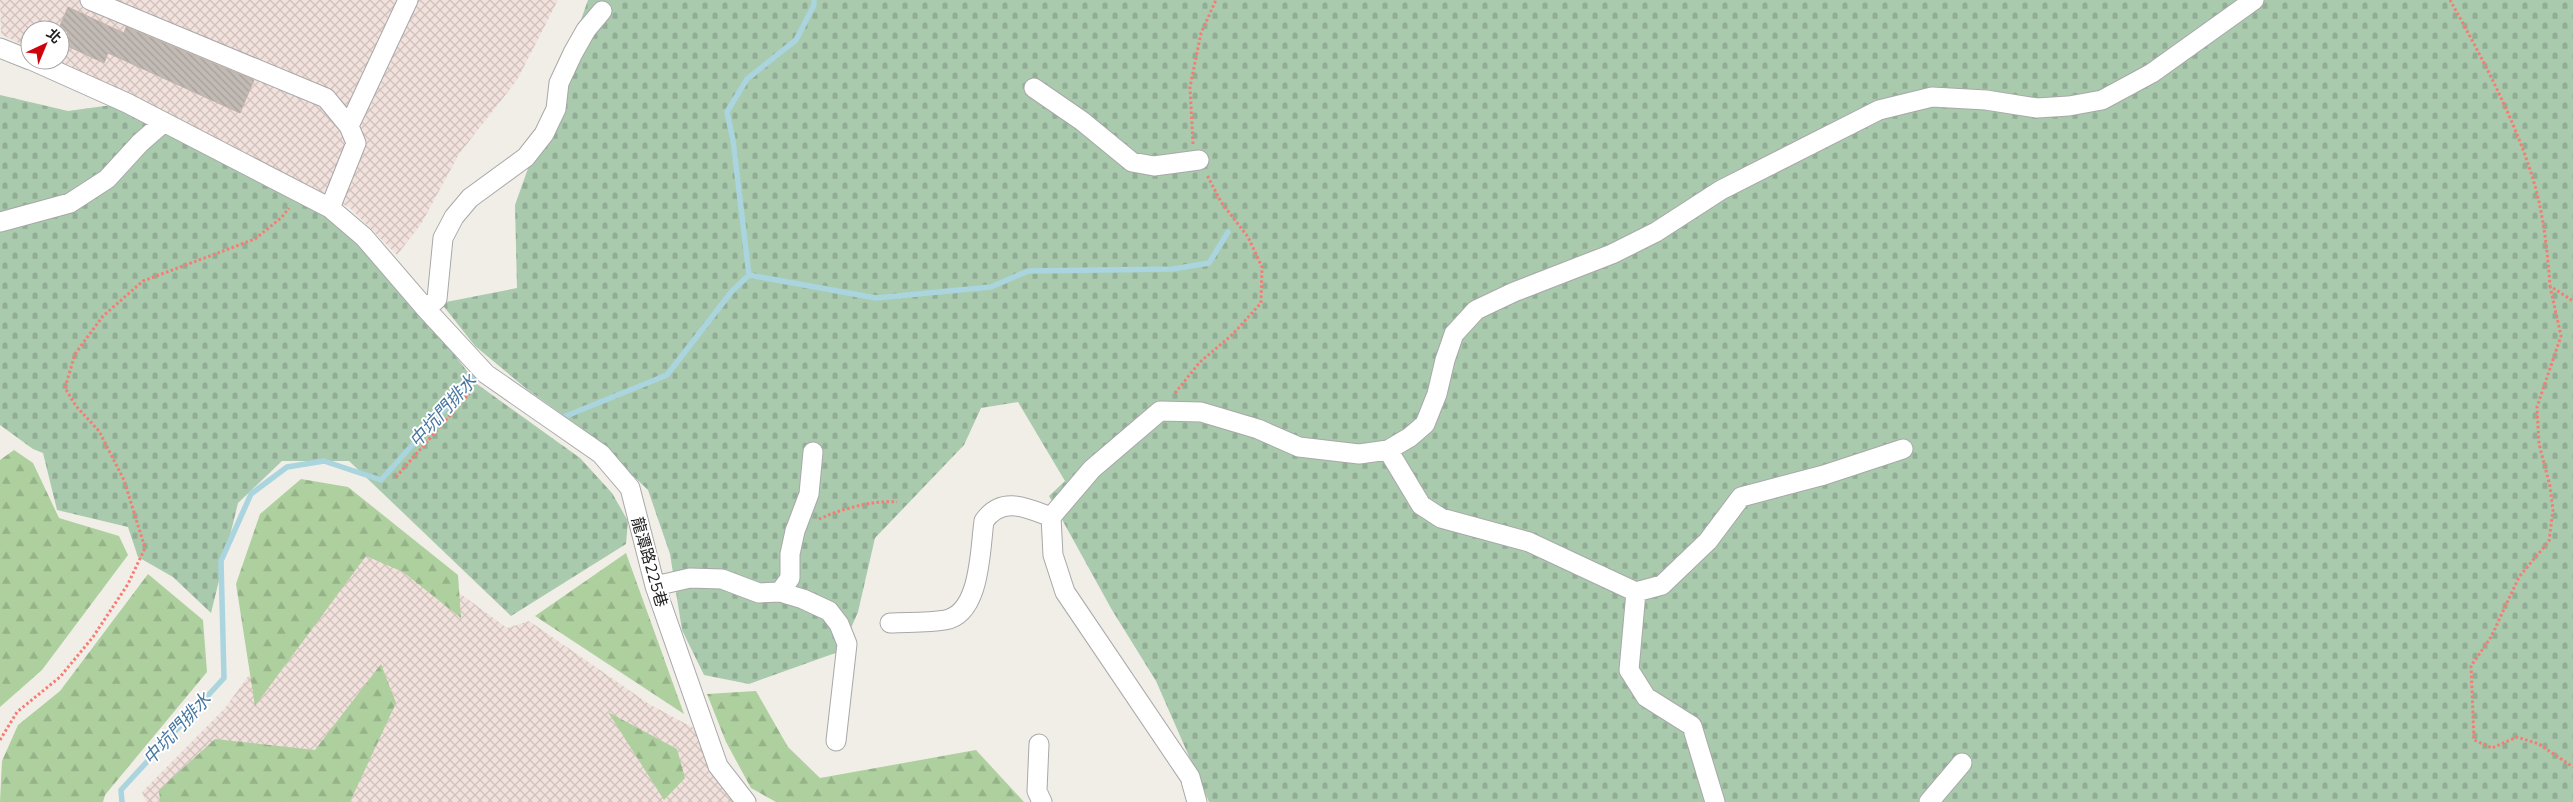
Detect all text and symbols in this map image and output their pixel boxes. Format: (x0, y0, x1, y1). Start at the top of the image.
north arrow (20, 20, 70, 70)
text: 北 (42, 24, 65, 48)
water label: 中坑門排水 (404, 369, 483, 452)
street label: 龍潭路225巷 (626, 515, 672, 610)
water label: 中坑門排水 (138, 687, 217, 770)

